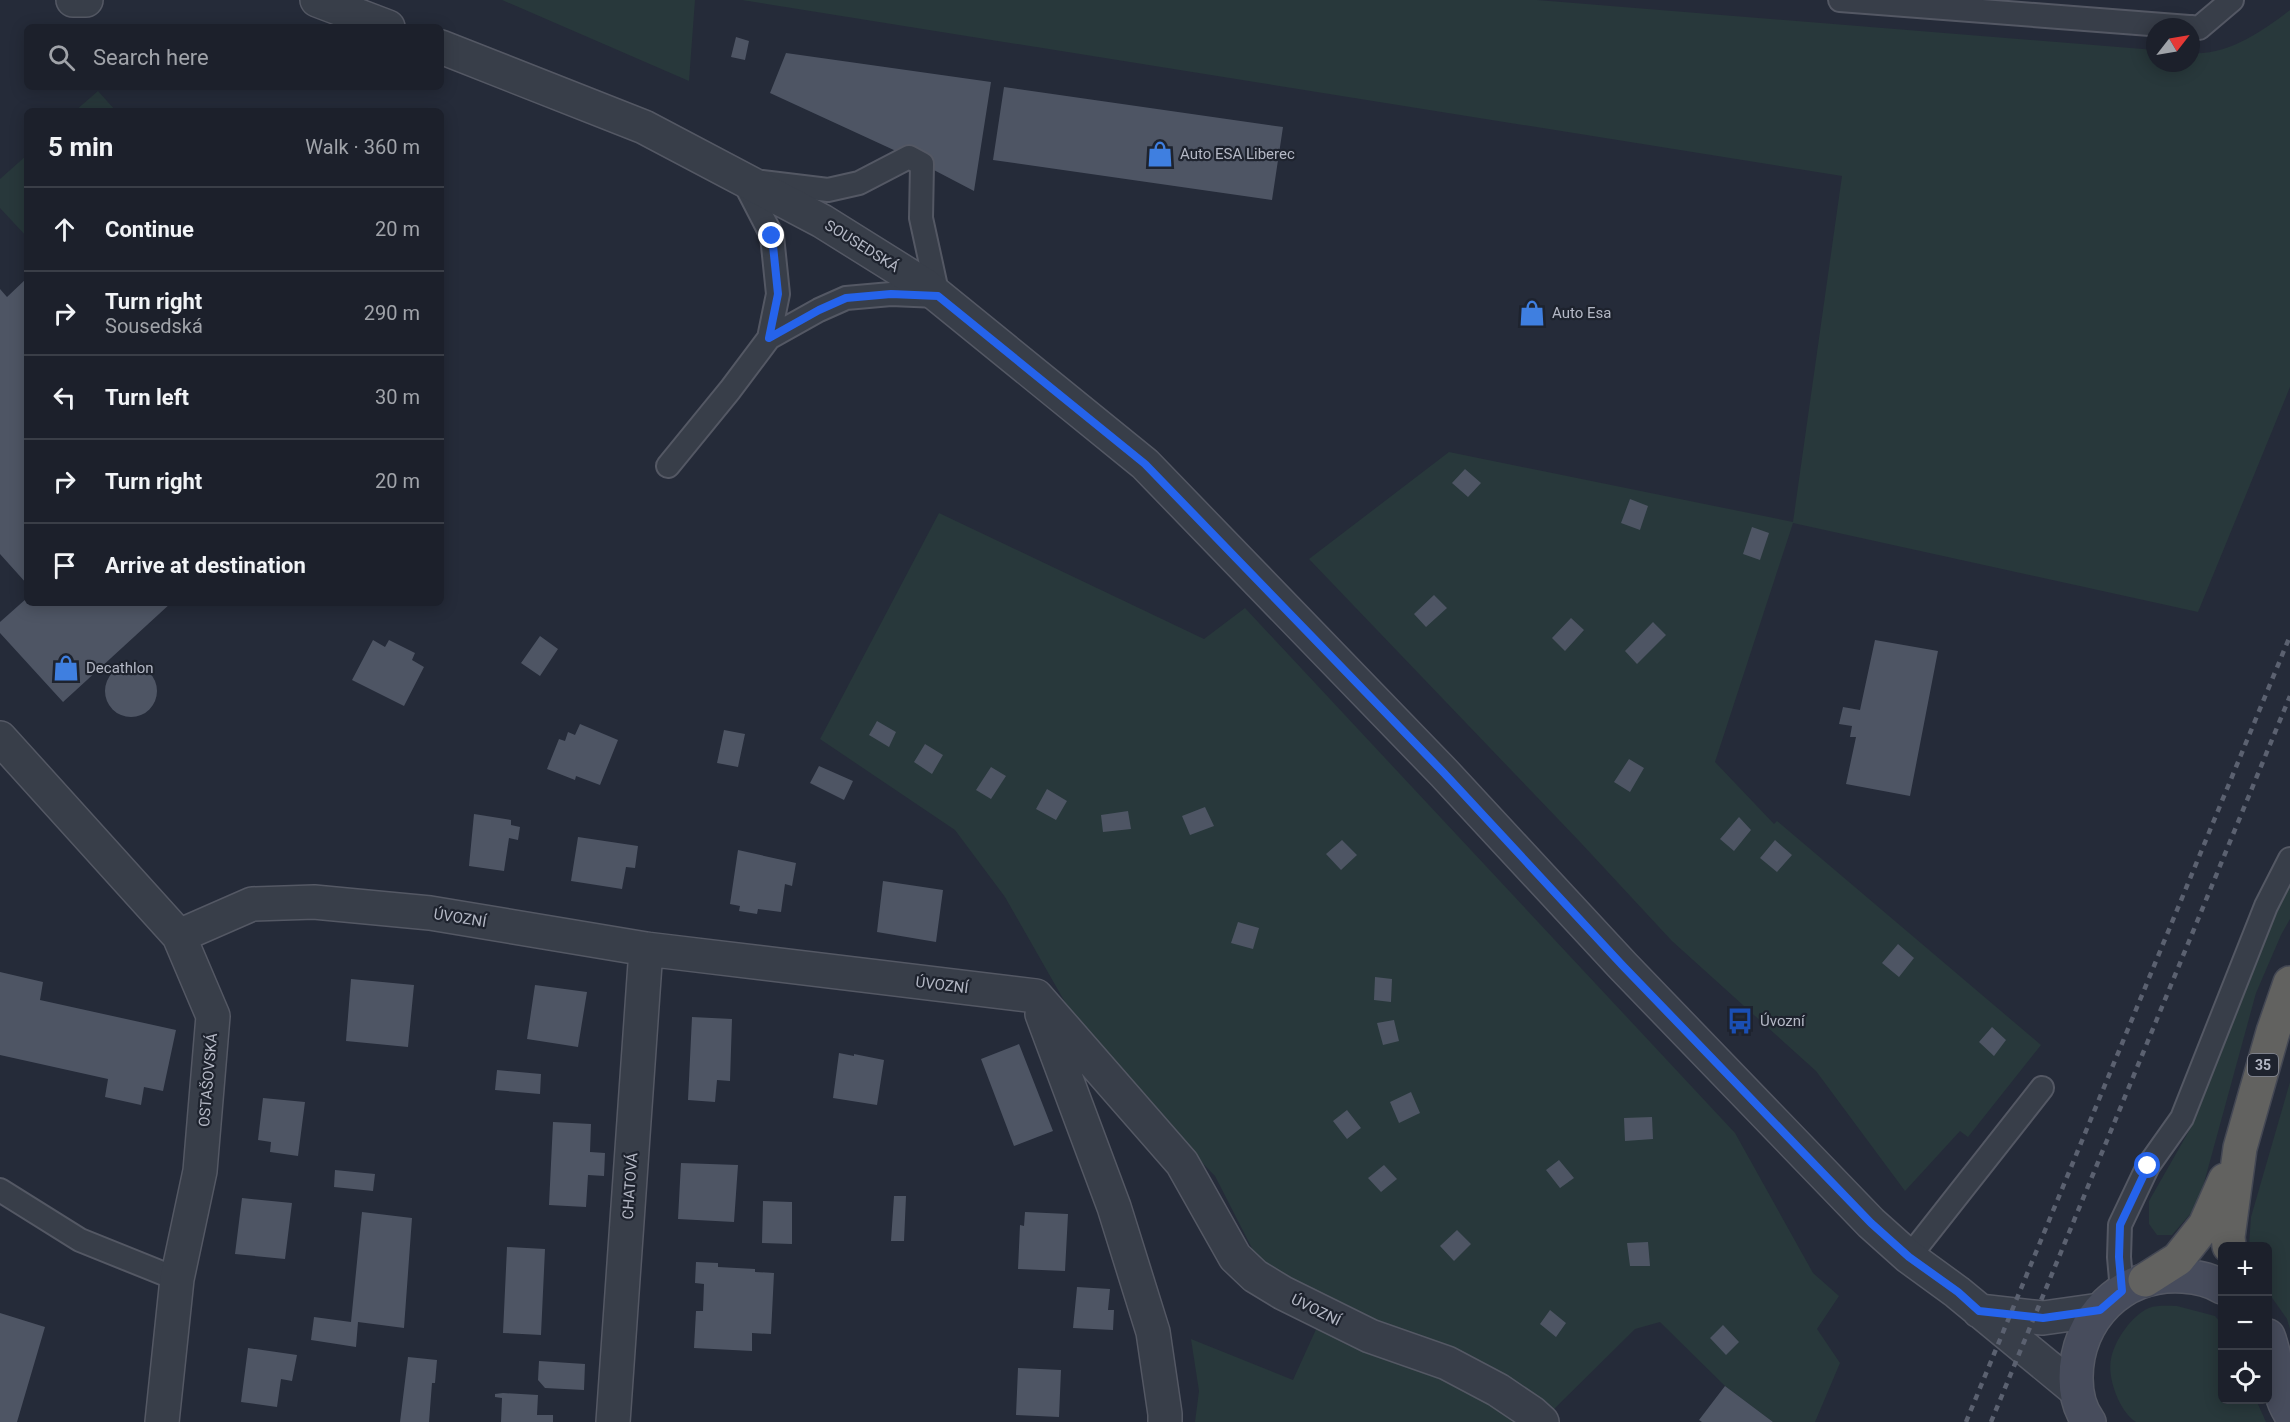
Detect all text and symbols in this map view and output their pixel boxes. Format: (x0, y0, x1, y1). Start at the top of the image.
north arrow (2146, 18, 2200, 72)
search box (24, 24, 444, 90)
icon: search (45, 41, 78, 74)
text: Search here (93, 45, 209, 70)
text: 5 min (48, 132, 113, 162)
text: Walk · 360 m (305, 135, 420, 159)
shop icon: Auto ESA Liberec (1145, 139, 1175, 169)
place label: Auto ESA Liberec (1180, 145, 1295, 163)
icon: ahead (48, 213, 81, 246)
street label: SOUSEDSKÁ (821, 216, 903, 276)
text: Continue (105, 217, 194, 242)
text: 20 m (375, 217, 420, 241)
route end (758, 222, 784, 248)
text: Turn right (105, 289, 202, 314)
icon: right (48, 297, 81, 330)
shop icon: Auto Esa (1517, 298, 1547, 328)
text: 290 m (364, 301, 420, 325)
place label: Auto Esa (1552, 304, 1611, 322)
text: Sousedská (105, 314, 203, 338)
icon: left (48, 381, 81, 414)
text: Turn left (105, 385, 189, 410)
text: 30 m (375, 385, 420, 409)
icon: right (48, 465, 81, 498)
text: Turn right (105, 469, 202, 494)
text: 20 m (375, 469, 420, 493)
icon: arrive (48, 549, 81, 582)
text: Arrive at destination (105, 553, 306, 578)
shop icon: Decathlon (51, 653, 81, 683)
place label: Decathlon (86, 659, 153, 677)
street label: ÚVOZNÍ (432, 905, 489, 931)
street label: ÚVOZNÍ (915, 973, 970, 997)
bus stop icon: Úvozní (1725, 1006, 1755, 1036)
place label: Úvozní (1760, 1012, 1806, 1030)
street label: OSTAŠOVSKÁ (195, 1032, 221, 1128)
road number: 35 (2248, 1054, 2278, 1076)
street label: CHATOVÁ (619, 1152, 641, 1220)
route start (2134, 1152, 2160, 1178)
map controls (2218, 1242, 2272, 1404)
button: + (2218, 1242, 2272, 1296)
street label: ÚVOZNÍ (1288, 1290, 1345, 1330)
button: − (2218, 1296, 2272, 1350)
button: locate (2218, 1350, 2272, 1404)

